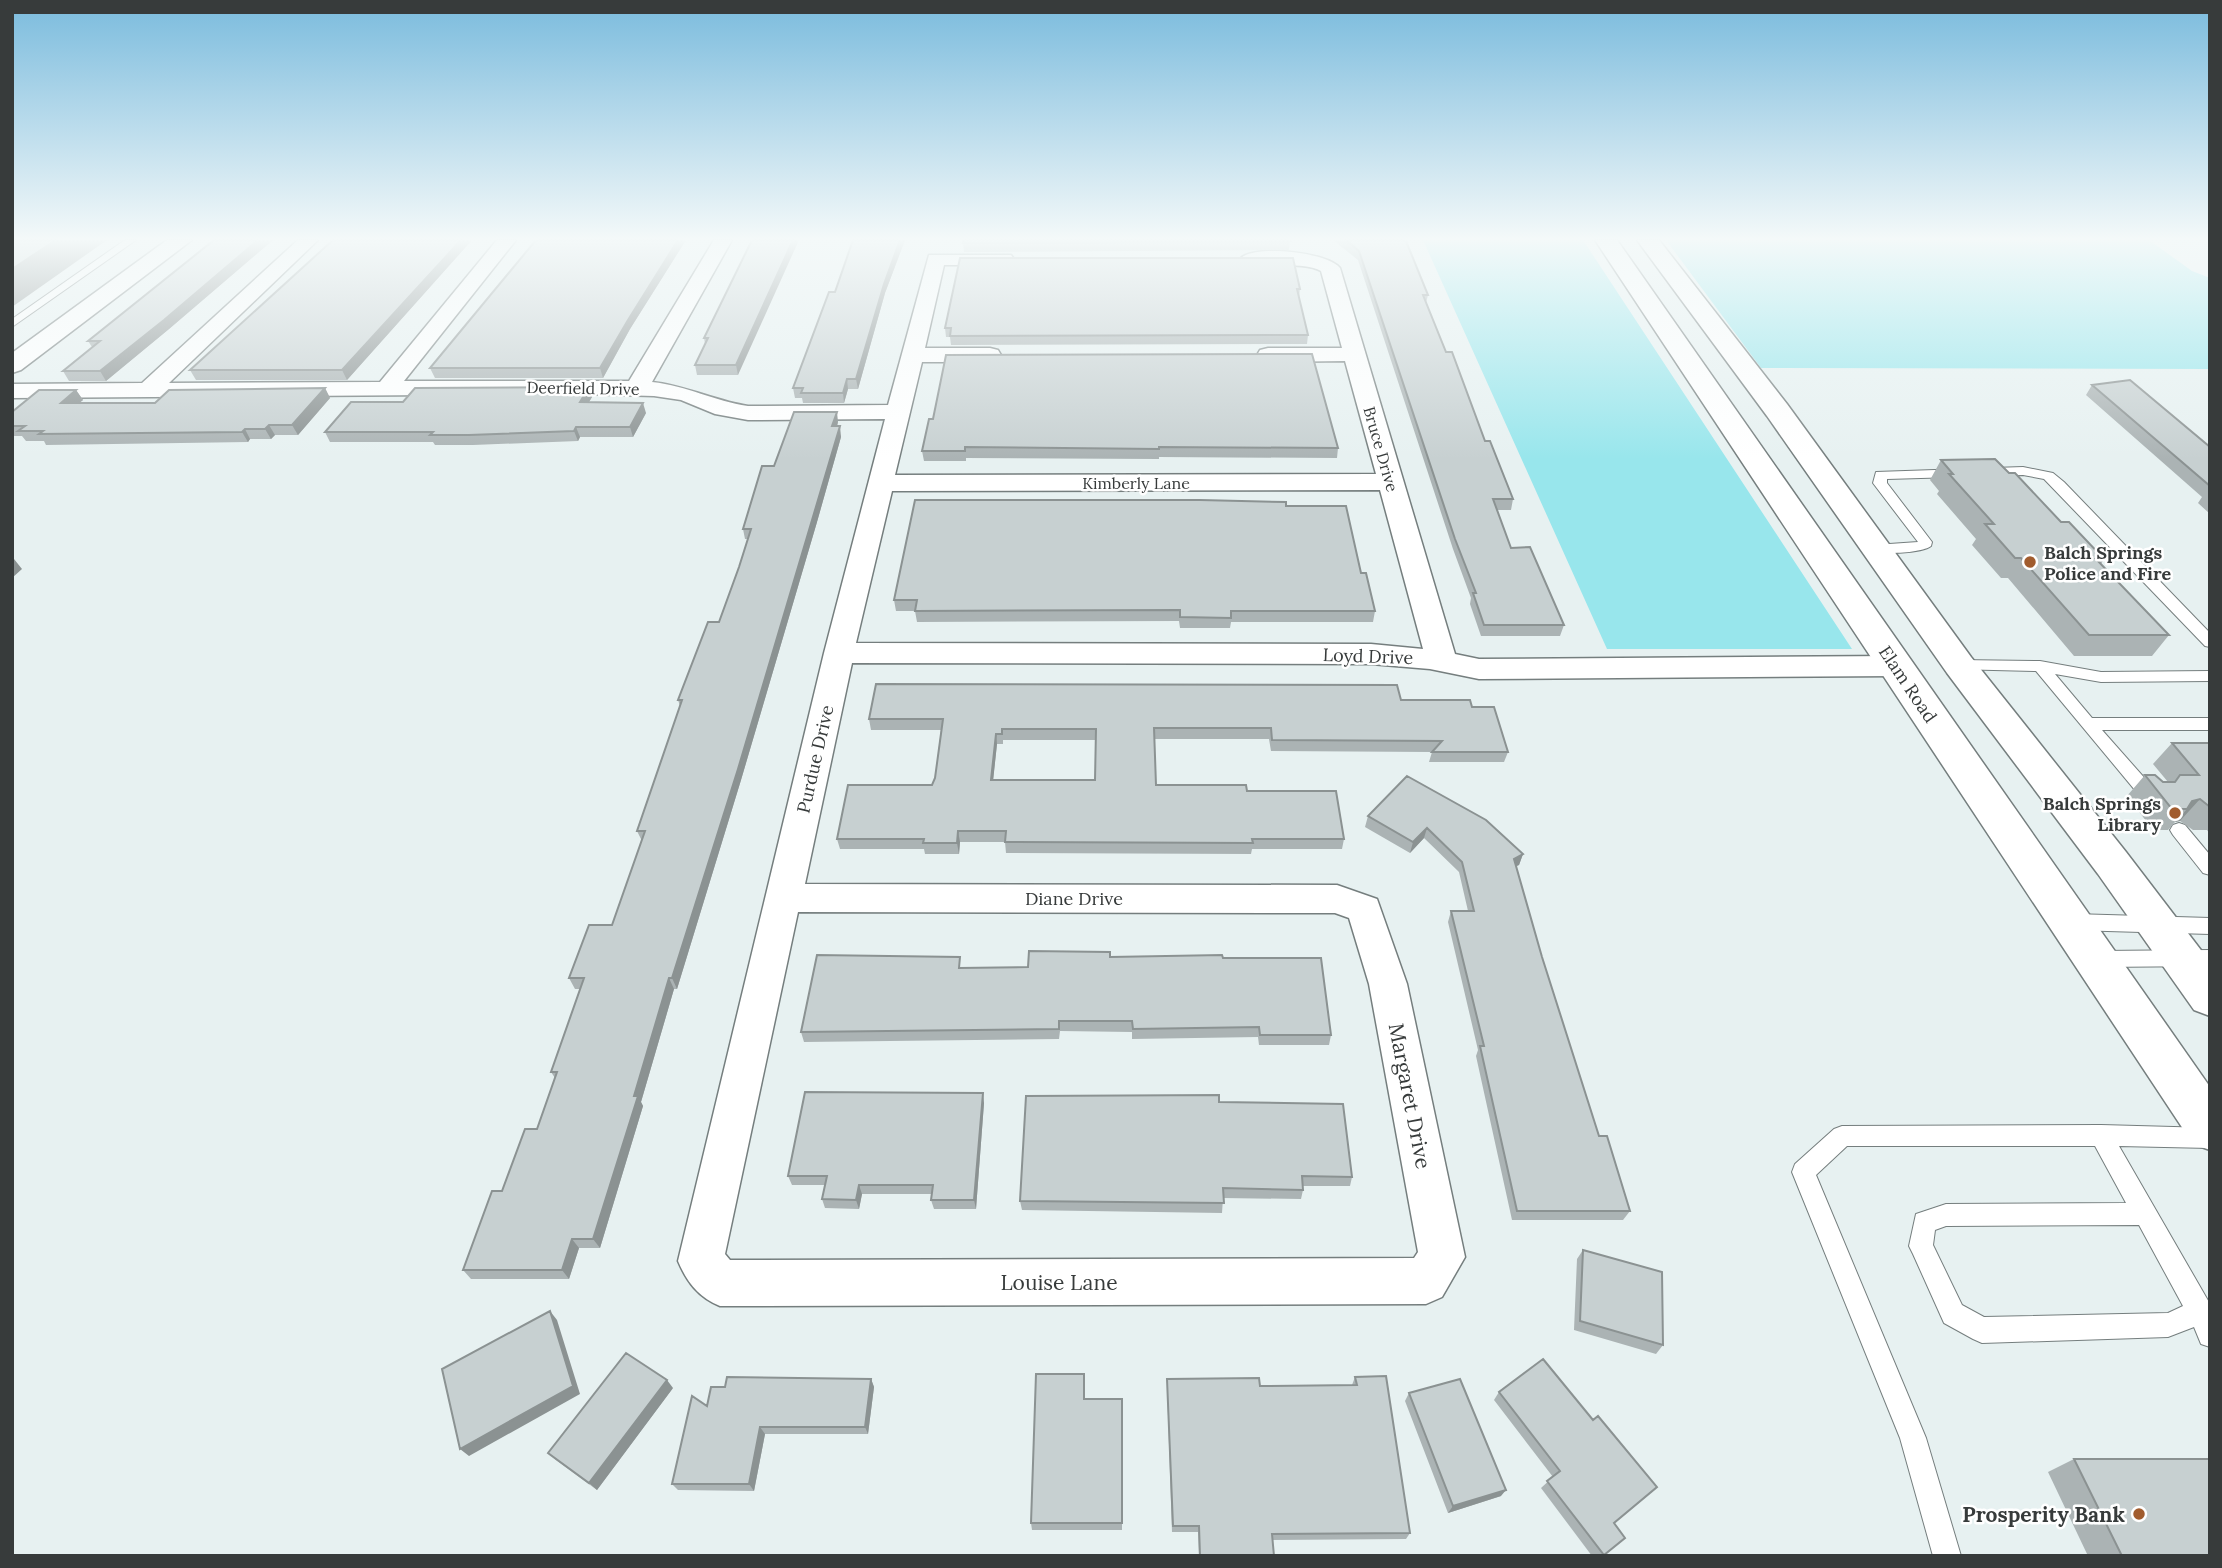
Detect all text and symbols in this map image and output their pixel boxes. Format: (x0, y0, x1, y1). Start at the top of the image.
street label: Deerfield Drive (526, 377, 640, 399)
street label: Bruce Drive (1359, 404, 1403, 494)
street label: Kimberly Lane (1082, 473, 1190, 493)
place label: Balch Springs Police and Fire (2044, 541, 2171, 585)
marker: Balch Springs Police and Fire (2022, 554, 2038, 570)
street label: Elam Road (1874, 641, 1942, 727)
street label: Loyd Drive (1322, 643, 1414, 669)
street label: Purdue Drive (791, 702, 839, 815)
place label: Balch Springs Library (2043, 792, 2161, 836)
marker: Balch Springs Library (2167, 805, 2183, 821)
street label: Diane Drive (1025, 887, 1123, 910)
street label: Margaret Drive (1383, 1021, 1437, 1171)
street label: Louise Lane (1000, 1269, 1118, 1296)
place label: Prosperity Bank (1962, 1501, 2126, 1528)
marker: Prosperity Bank (2131, 1506, 2147, 1522)

